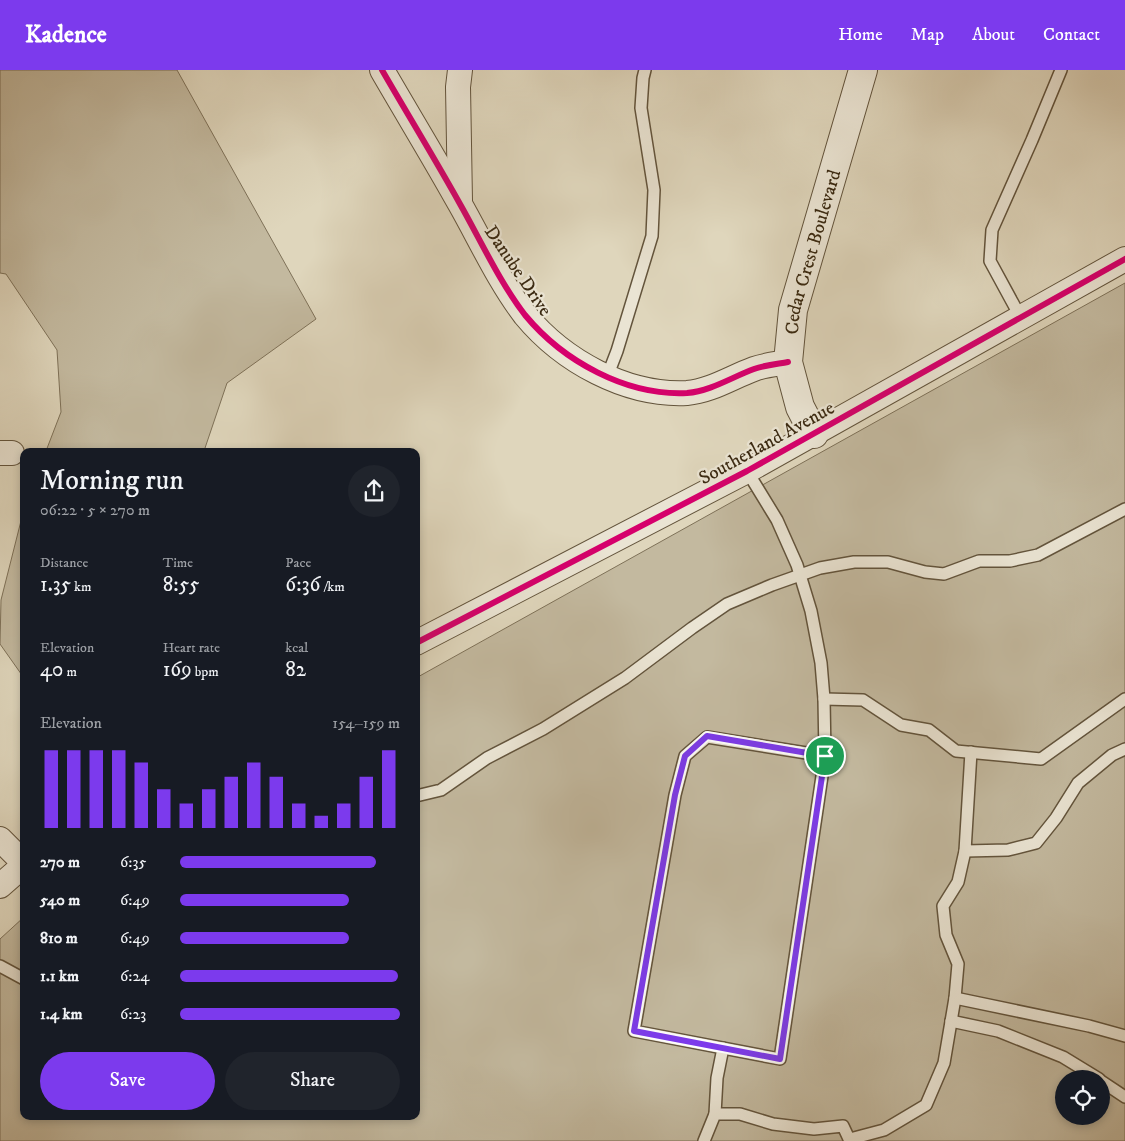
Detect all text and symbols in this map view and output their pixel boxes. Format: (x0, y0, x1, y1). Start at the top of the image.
text: Kadence (25, 20, 107, 50)
text: Home (838, 24, 883, 46)
text: Map (911, 24, 944, 46)
text: About (972, 24, 1015, 46)
text: Contact (1043, 24, 1100, 46)
street label: Cedar Crest Boulevard (781, 167, 846, 335)
street label: Danube Drive (479, 221, 557, 321)
street label: Southerland Avenue (695, 397, 839, 490)
text: Morning run (40, 463, 184, 498)
button: share (348, 465, 400, 517)
text: 06:22 · 5 × 270 m (40, 500, 150, 520)
text: Distance (40, 554, 88, 572)
text: Time (163, 554, 193, 572)
text: Pace (285, 554, 311, 572)
text: 1.35 (40, 572, 71, 598)
text: 8:55 (163, 572, 200, 598)
text: 6:36 (285, 572, 321, 598)
text: km (71, 578, 91, 596)
text: /km (321, 578, 345, 596)
text: Elevation (40, 639, 94, 657)
text: Heart rate (163, 639, 220, 657)
text: kcal (285, 639, 308, 657)
text: 40 (40, 657, 63, 683)
text: 169 (163, 657, 192, 683)
text: 82 (285, 657, 306, 683)
text: m (63, 663, 77, 681)
text: bpm (192, 663, 219, 681)
text: Elevation (40, 713, 102, 733)
text: 154–159 m (332, 713, 400, 733)
pin (804, 735, 846, 777)
icon: arrive (811, 742, 839, 770)
text: 270 m (40, 852, 80, 872)
text: 6:35 (120, 852, 146, 872)
text: 540 m (40, 890, 80, 910)
text: 6:49 (120, 890, 150, 910)
text: 810 m (40, 928, 78, 948)
text: 6:49 (120, 928, 150, 948)
text: 1.1 km (40, 966, 79, 986)
text: 6:24 (120, 966, 150, 986)
text: 1.4 km (40, 1004, 82, 1024)
text: 6:23 (120, 1004, 146, 1024)
button: Save (40, 1052, 215, 1110)
button: Share (225, 1052, 400, 1110)
map controls (1055, 1070, 1110, 1125)
button: locate (1055, 1070, 1110, 1125)

